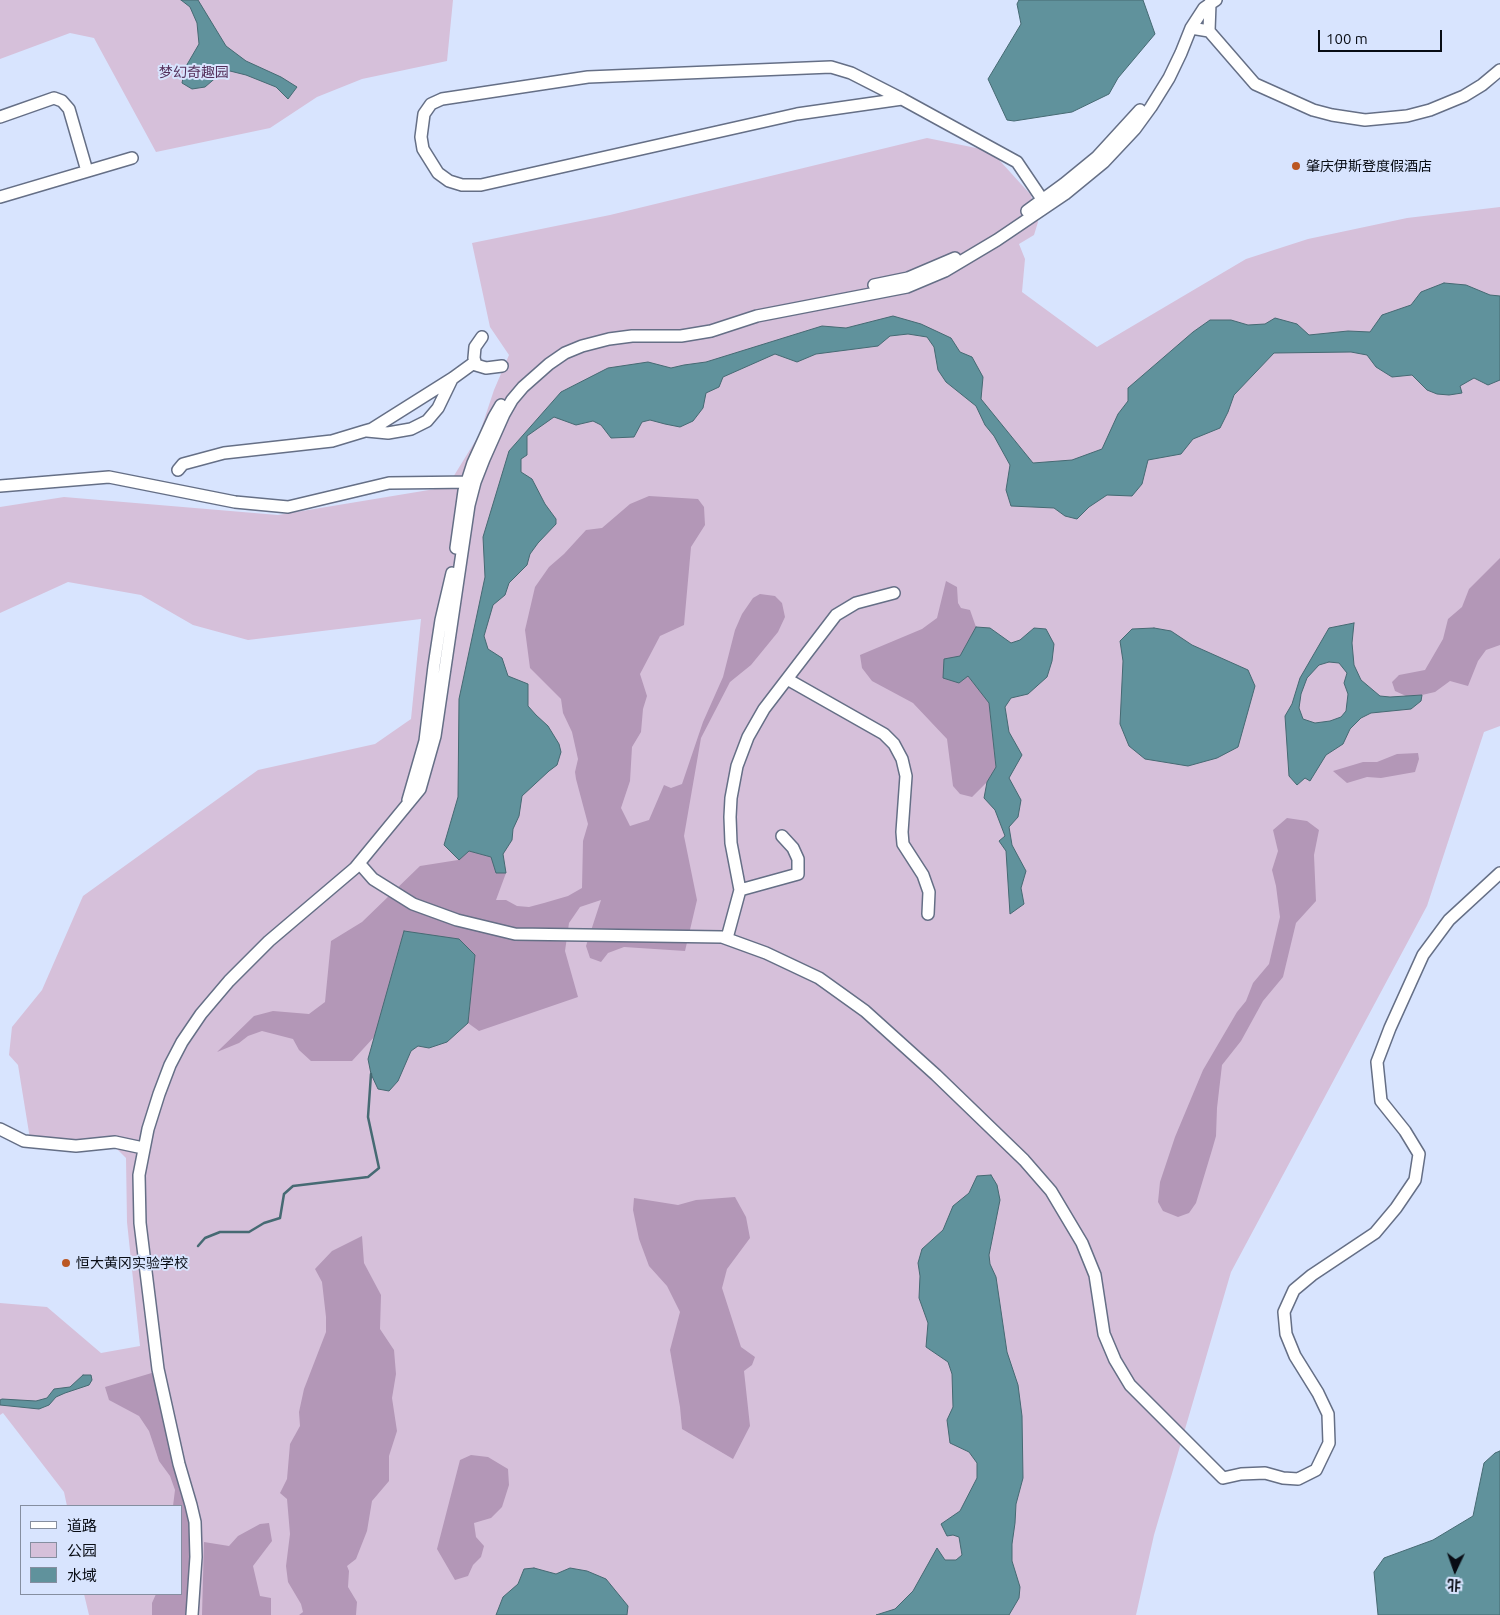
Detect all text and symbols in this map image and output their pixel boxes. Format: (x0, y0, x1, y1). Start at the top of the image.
scale bar (1320, 20, 1444, 52)
text: 100 m (1326, 30, 1368, 47)
park label: 梦幻奇趣园 (159, 64, 229, 80)
place label: 肇庆伊斯登度假酒店 (1306, 158, 1432, 174)
marker: 肇庆伊斯登度假酒店 (1290, 160, 1302, 172)
place label: 恒大黄冈实验学校 (76, 1255, 188, 1271)
marker: 恒大黄冈实验学校 (60, 1257, 72, 1269)
legend (20, 1505, 182, 1595)
text: 道路 (67, 1517, 97, 1534)
text: 公园 (67, 1542, 97, 1559)
north arrow (1430, 1545, 1480, 1595)
text: 水域 (67, 1567, 97, 1584)
text: 北 (1447, 1577, 1462, 1593)

